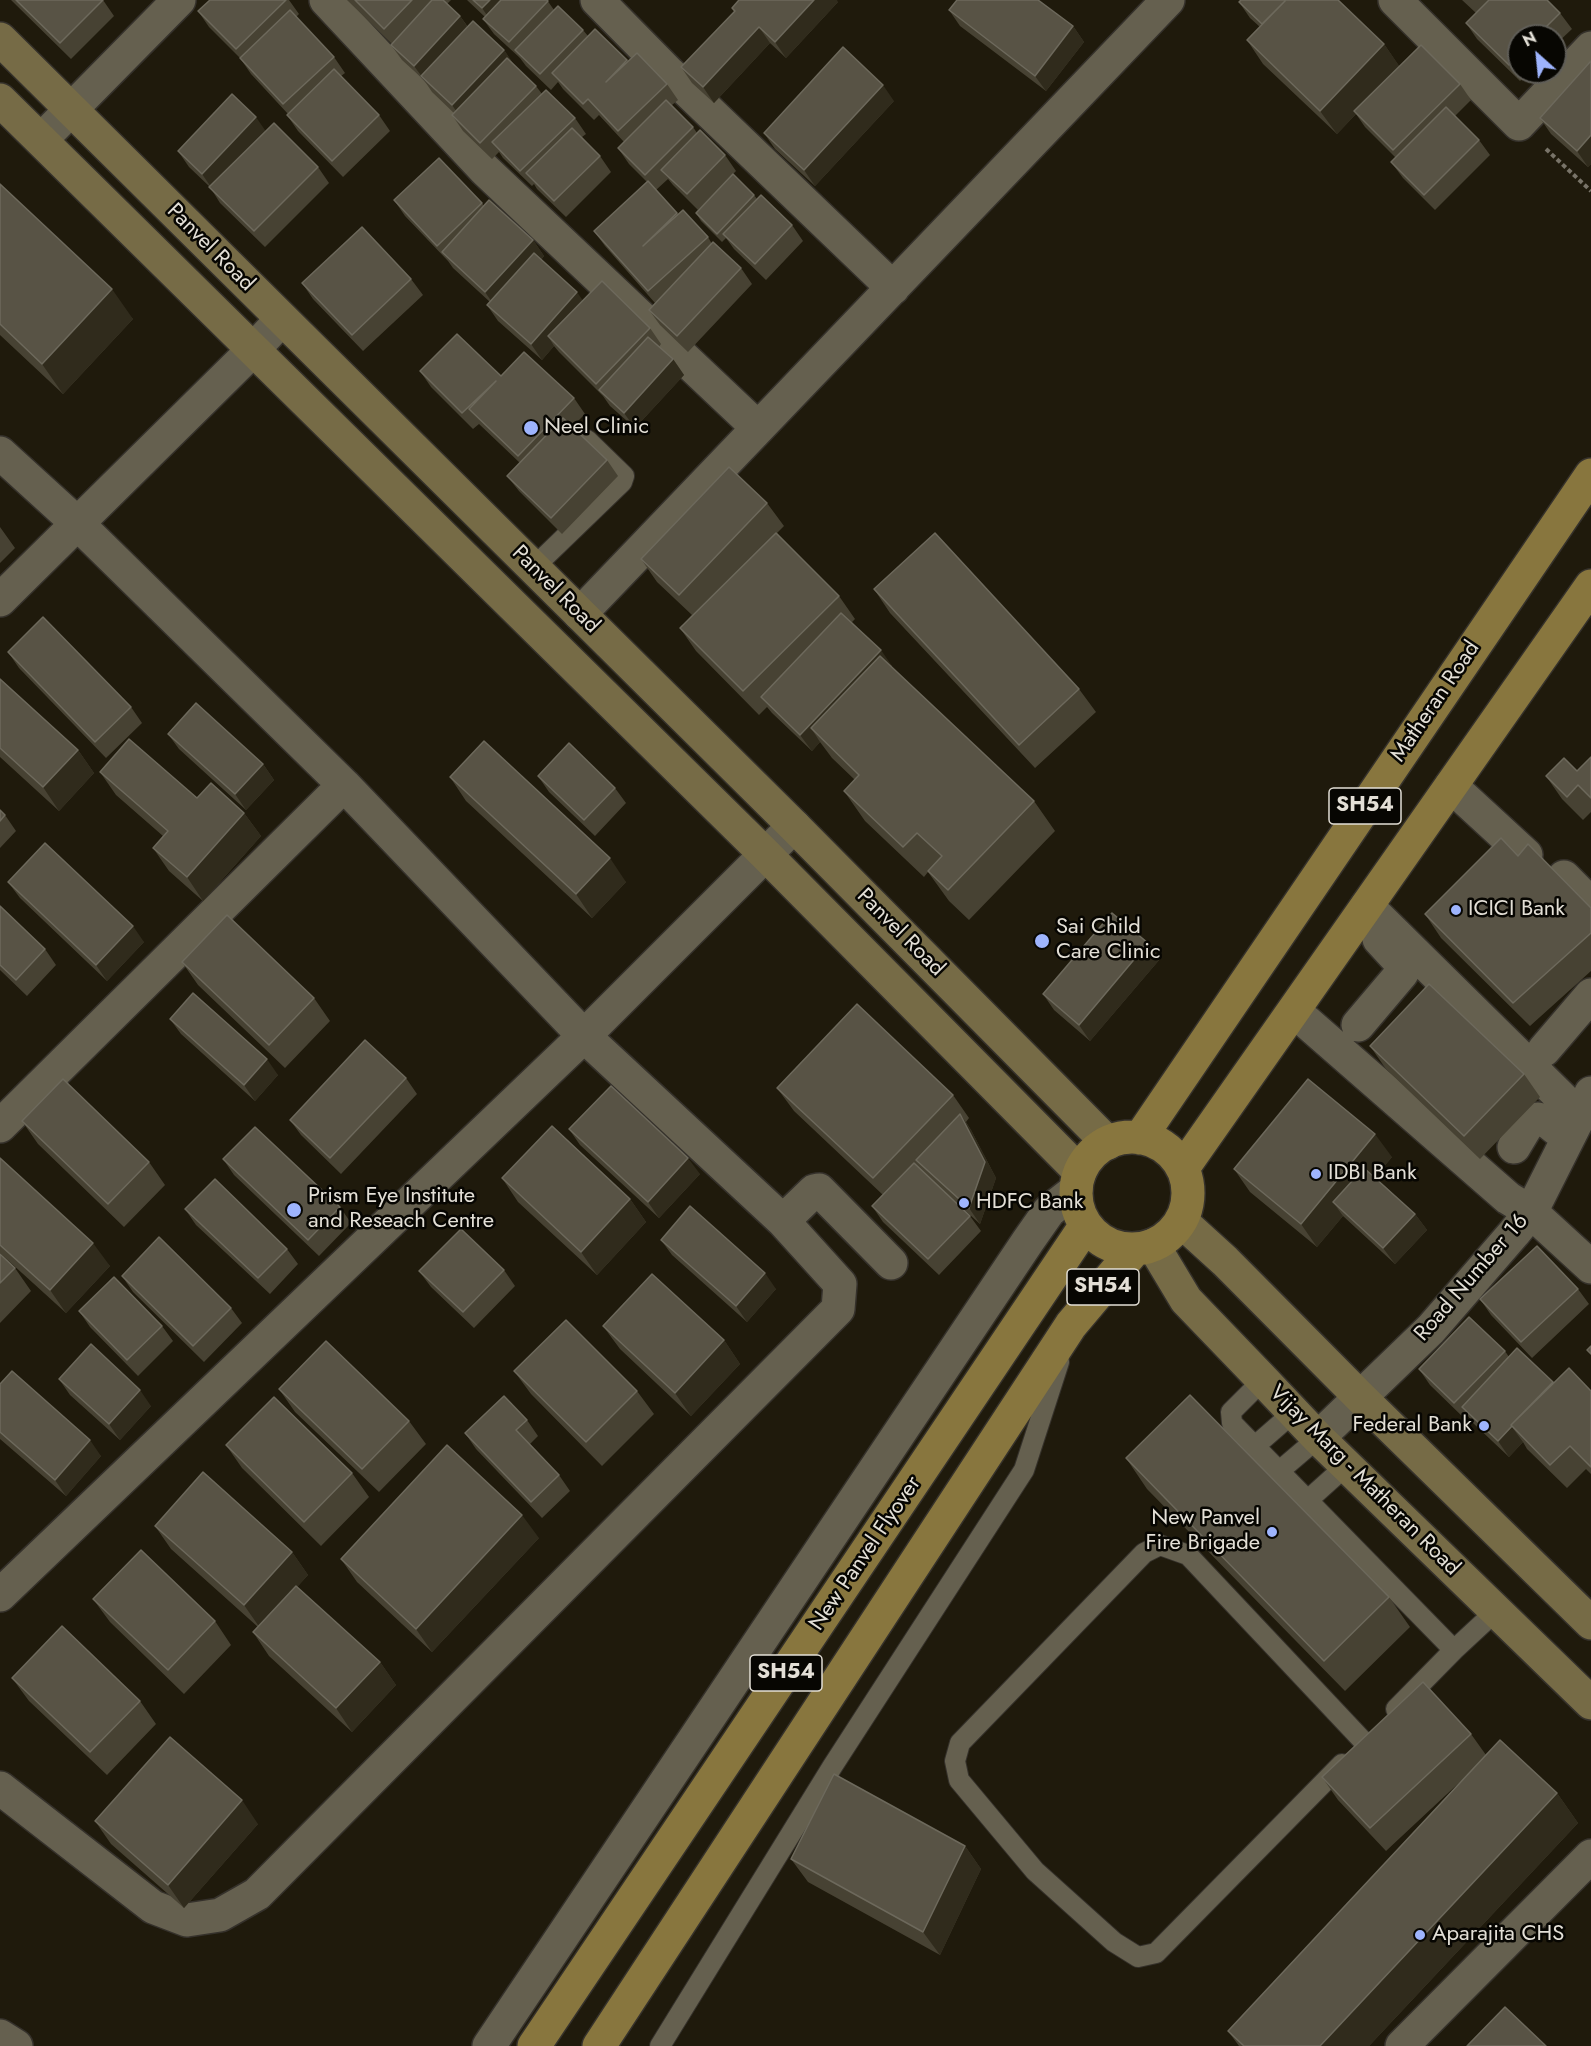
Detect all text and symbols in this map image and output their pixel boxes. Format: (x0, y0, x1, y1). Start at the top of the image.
north arrow (1507, 24, 1567, 84)
text: N (1519, 26, 1540, 52)
street label: Panvel Road (161, 199, 259, 297)
place label: Neel Clinic (544, 415, 649, 441)
marker: Neel Clinic (522, 419, 540, 437)
street label: Panvel Road (506, 541, 604, 639)
street label: Matheran Road (1386, 636, 1486, 768)
road number: SH54 (1329, 788, 1401, 824)
street label: Panvel Road (851, 884, 949, 982)
place label: ICICI Bank (1468, 897, 1565, 923)
marker: ICICI Bank (1449, 903, 1463, 917)
place label: Sai Child Care Clinic (1056, 915, 1160, 966)
marker: Sai Child Care Clinic (1033, 932, 1051, 950)
place label: IDBI Bank (1328, 1161, 1417, 1187)
marker: IDBI Bank (1309, 1167, 1323, 1181)
place label: Prism Eye Institute and Reseach Centre (308, 1184, 494, 1236)
place label: HDFC Bank (976, 1190, 1083, 1216)
marker: HDFC Bank (957, 1196, 971, 1210)
marker: Prism Eye Institute and Reseach Centre (285, 1201, 303, 1219)
street label: Road Number 16 (1409, 1209, 1535, 1347)
road number: SH54 (1067, 1269, 1139, 1305)
street label: Vijay Marg - Matheran Road (1263, 1380, 1465, 1582)
place label: Federal Bank (1353, 1413, 1472, 1439)
marker: Federal Bank (1477, 1419, 1491, 1433)
street label: New Panvel Flyover (805, 1472, 927, 1636)
place label: New Panvel Fire Brigade (1146, 1506, 1260, 1558)
marker: New Panvel Fire Brigade (1265, 1525, 1279, 1539)
road number: SH54 (750, 1655, 822, 1691)
place label: Aparajita CHS (1432, 1922, 1564, 1948)
marker: Aparajita CHS (1413, 1928, 1427, 1942)

